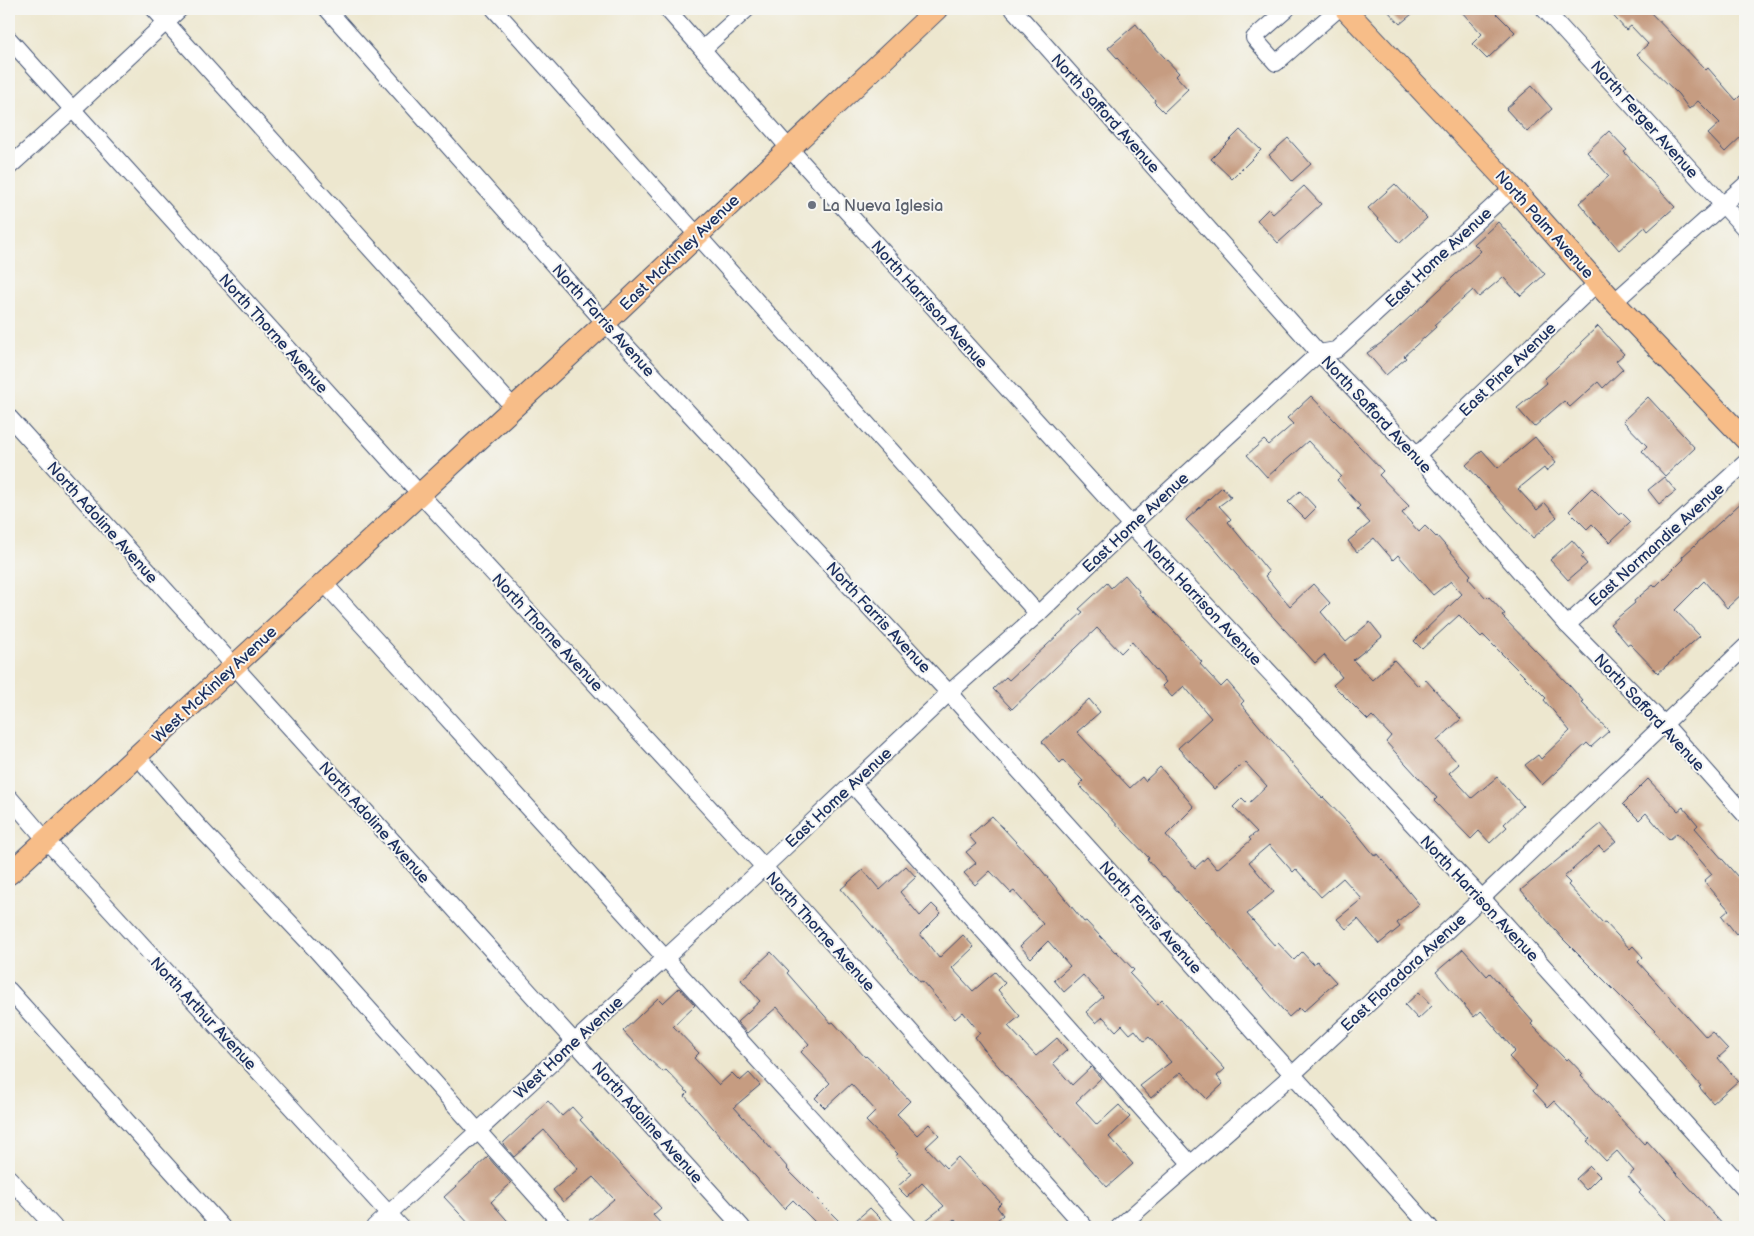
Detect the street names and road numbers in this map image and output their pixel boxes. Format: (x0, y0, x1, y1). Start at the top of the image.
street label: North Safford Avenue (1047, 51, 1164, 178)
street label: North Ferger Avenue (1586, 57, 1702, 183)
street label: North Palm Avenue (1491, 167, 1598, 283)
street label: East McKinley Avenue (616, 191, 744, 315)
street label: East Home Avenue (1382, 204, 1496, 312)
street label: North Harrison Avenue (867, 237, 992, 373)
street label: North Farris Avenue (547, 261, 659, 381)
street label: North Thorne Avenue (214, 270, 332, 398)
street label: East Pine Avenue (1456, 319, 1561, 421)
street label: North Safford Avenue (1317, 352, 1435, 478)
street label: North Adoline Avenue (42, 458, 162, 588)
street label: East Home Avenue (1079, 469, 1193, 577)
street label: East Normandie Avenue (1585, 479, 1729, 611)
street label: North Harrison Avenue (1139, 536, 1266, 670)
street label: North Farris Avenue (822, 559, 934, 678)
street label: North Thorne Avenue (487, 570, 607, 696)
street label: West McKinley Avenue (149, 622, 281, 748)
street label: North Safford Avenue (1590, 650, 1708, 776)
street label: East Home Avenue (782, 744, 896, 852)
street label: North Adoline Avenue (314, 758, 434, 888)
street label: North Harrison Avenue (1416, 832, 1543, 966)
street label: North Farris Avenue (1094, 858, 1206, 978)
street label: North Thorne Avenue (761, 868, 879, 996)
street label: East Floradora Avenue (1338, 910, 1471, 1036)
street label: North Arthur Avenue (146, 954, 260, 1075)
street label: West Home Avenue (511, 992, 628, 1103)
street label: North Adoline Avenue (587, 1058, 707, 1188)

